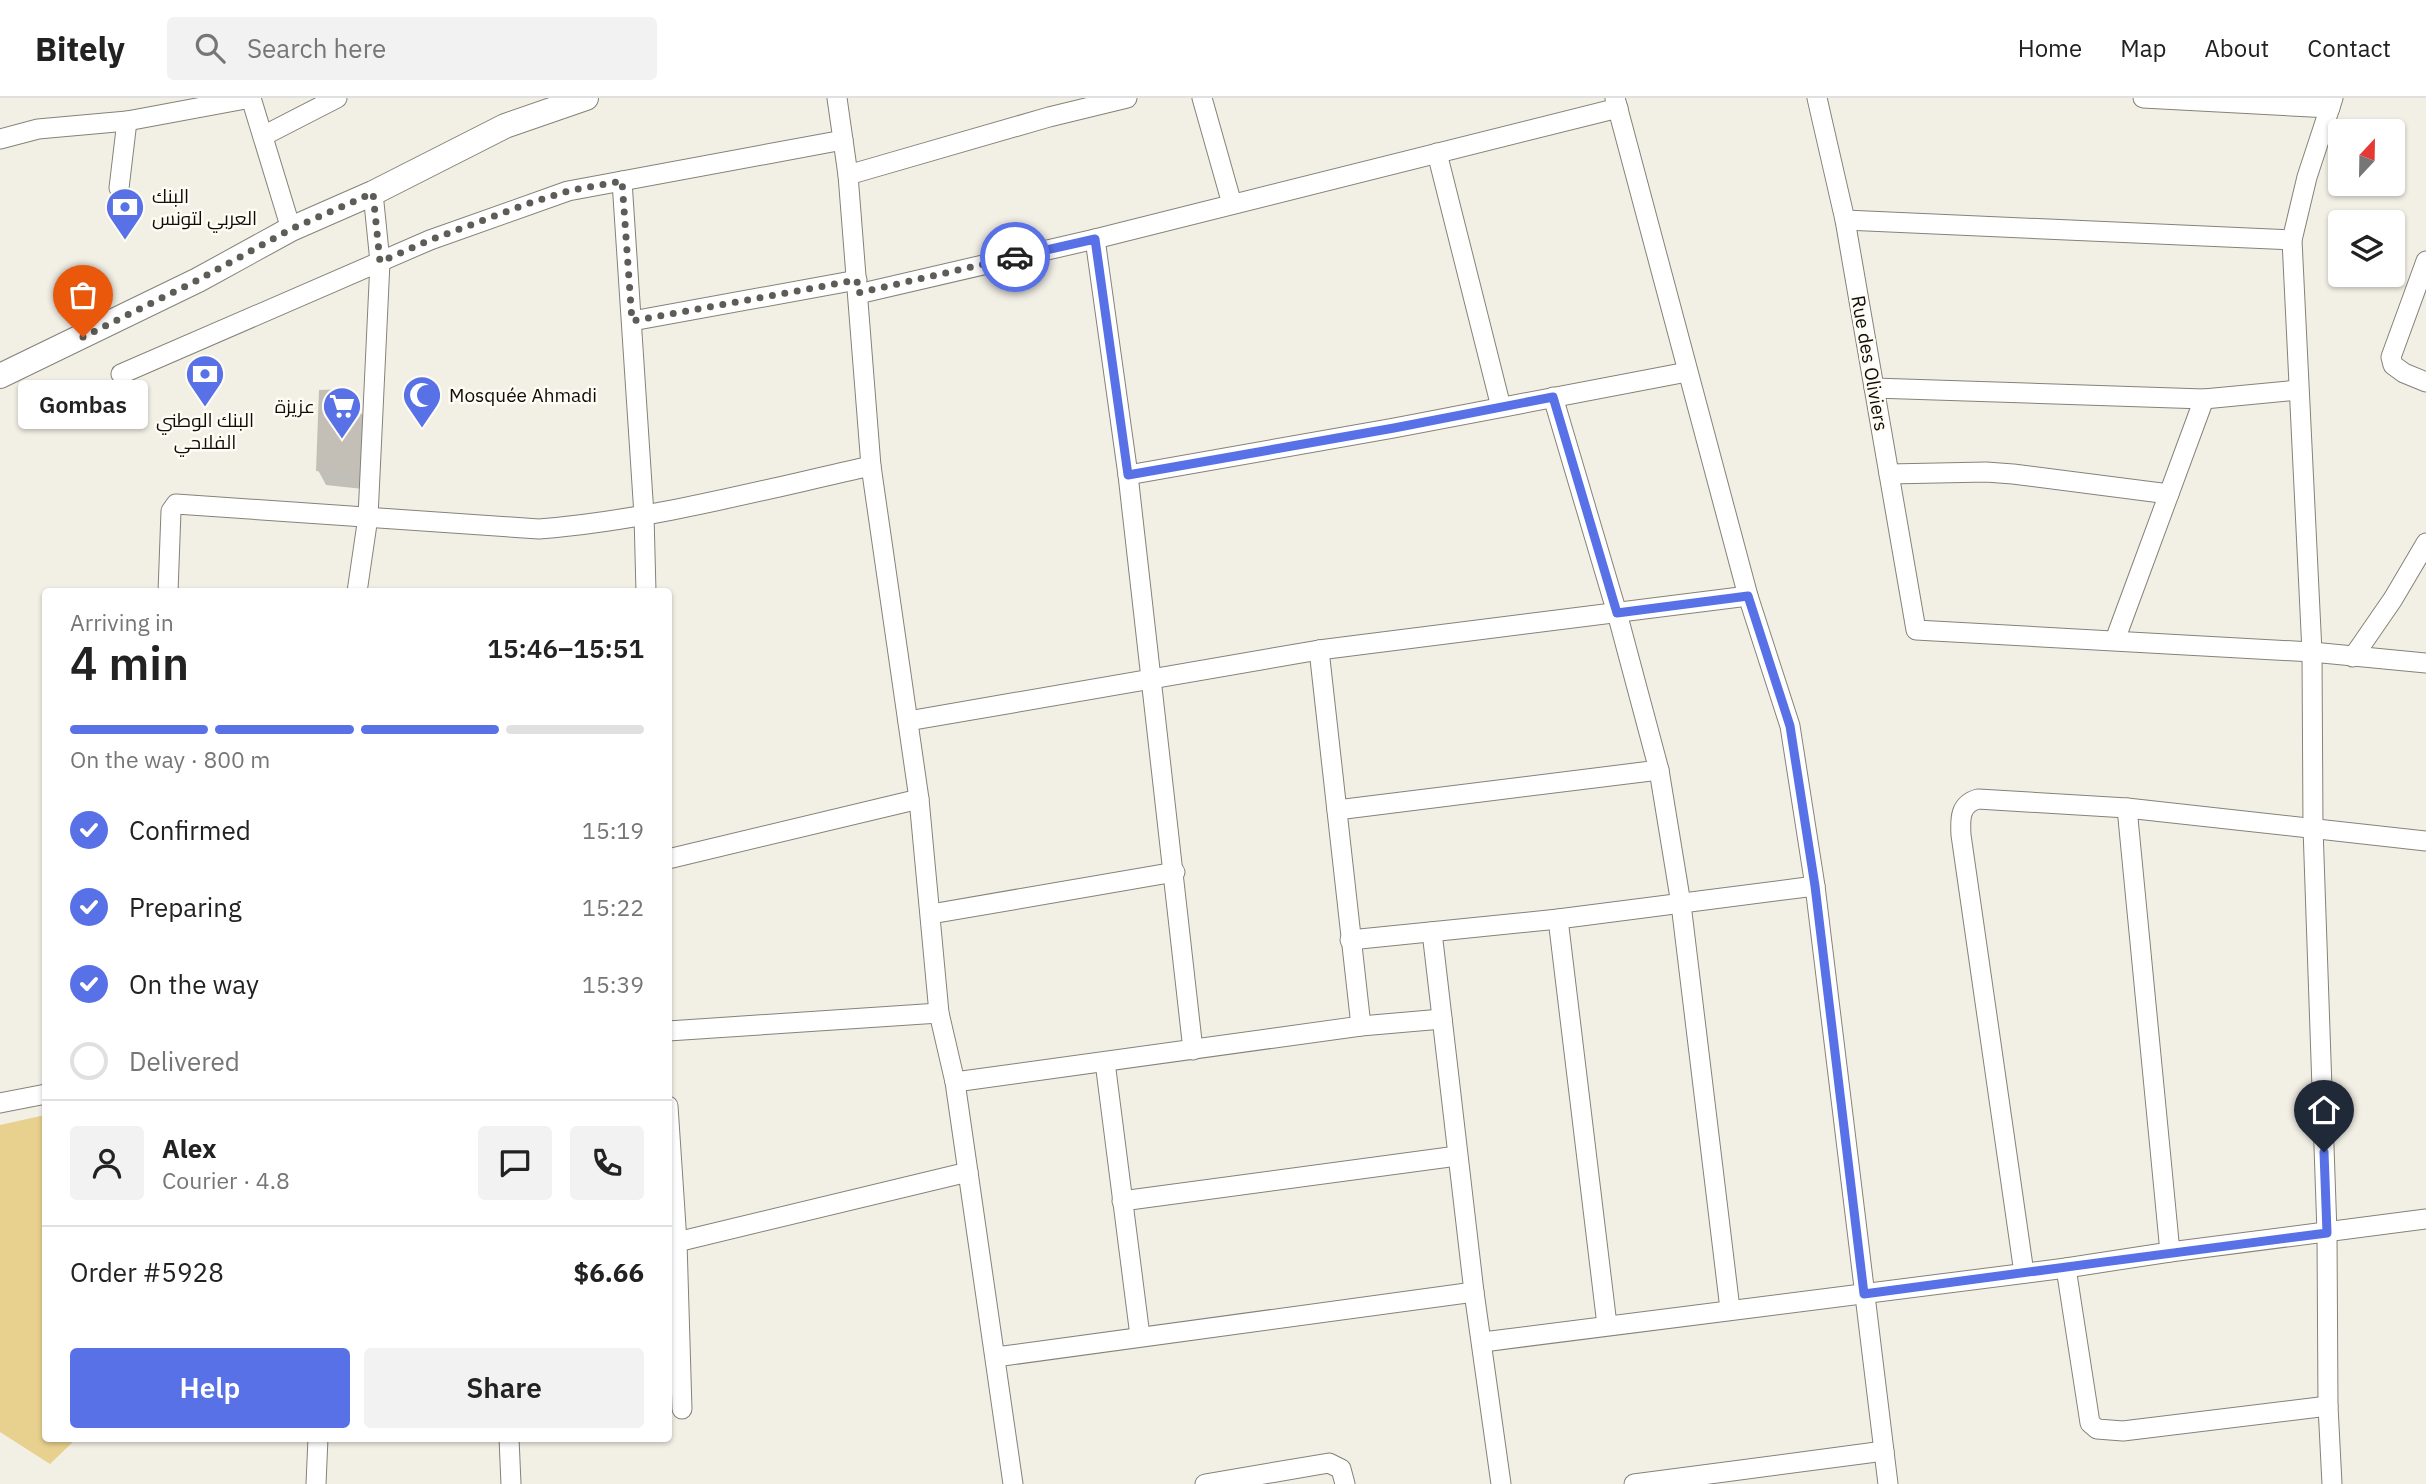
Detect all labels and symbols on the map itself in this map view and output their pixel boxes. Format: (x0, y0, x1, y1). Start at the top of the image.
north arrow (2328, 119, 2404, 196)
place label: البنك العربي لتونس (152, 184, 257, 233)
bank icon: البنك العربي لتونس (104, 186, 146, 241)
courier (980, 222, 1050, 292)
pin (53, 265, 113, 337)
street label: Rue des Oliviers (1846, 293, 1894, 433)
bank icon: البنك الوطني الفلاحي (184, 353, 226, 408)
mosque icon: Mosquée Ahmadi (401, 374, 443, 429)
callout: Gombas (18, 379, 148, 428)
place label: Mosquée Ahmadi (449, 383, 597, 407)
supermarket icon: عزيزة (321, 385, 363, 440)
place label: عزيزة (275, 394, 315, 418)
place label: البنك الوطني الفلاحي (156, 408, 254, 457)
pin (2294, 1080, 2354, 1152)

